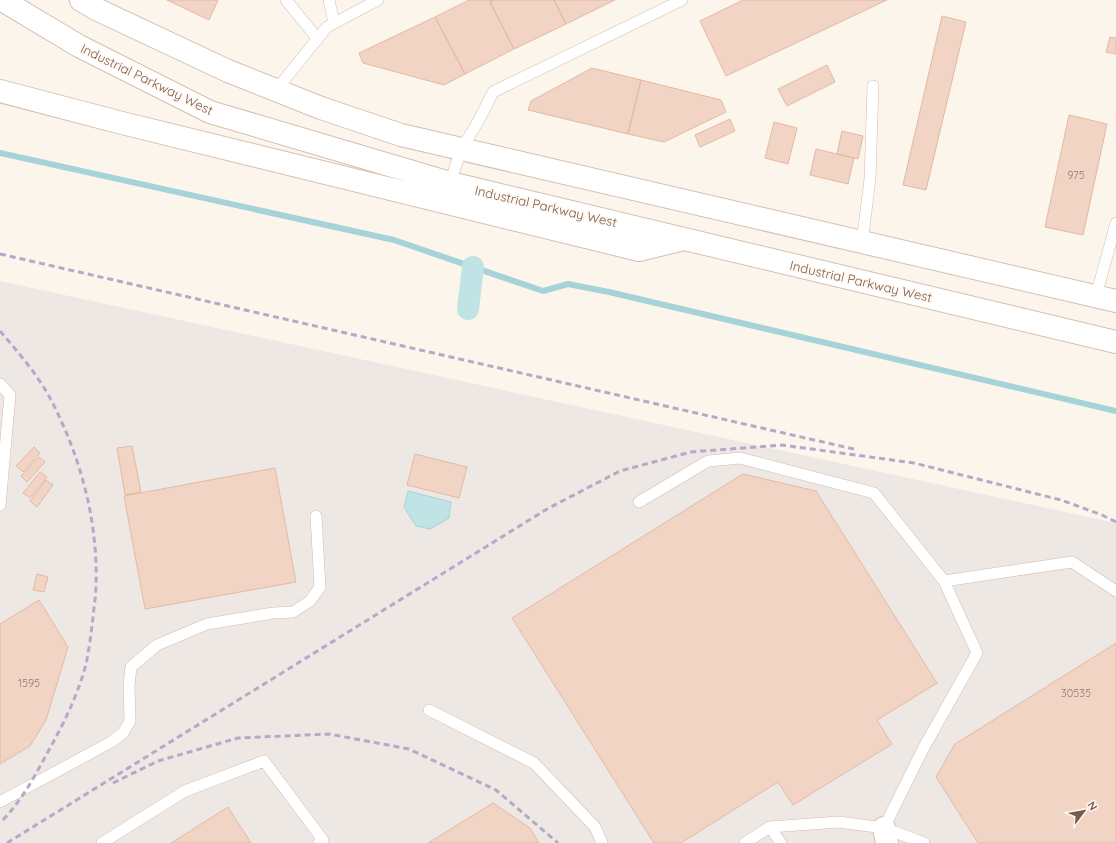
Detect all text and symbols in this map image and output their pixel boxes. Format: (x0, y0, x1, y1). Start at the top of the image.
street label: Industrial Parkway West (78, 40, 216, 118)
house number: 975 (1067, 168, 1085, 182)
street label: Industrial Parkway West (473, 182, 619, 230)
street label: Industrial Parkway West (788, 257, 934, 305)
house number: 1595 (18, 676, 40, 690)
house number: 30535 (1061, 686, 1091, 700)
north arrow (1064, 791, 1104, 831)
text: N (1084, 799, 1101, 813)

